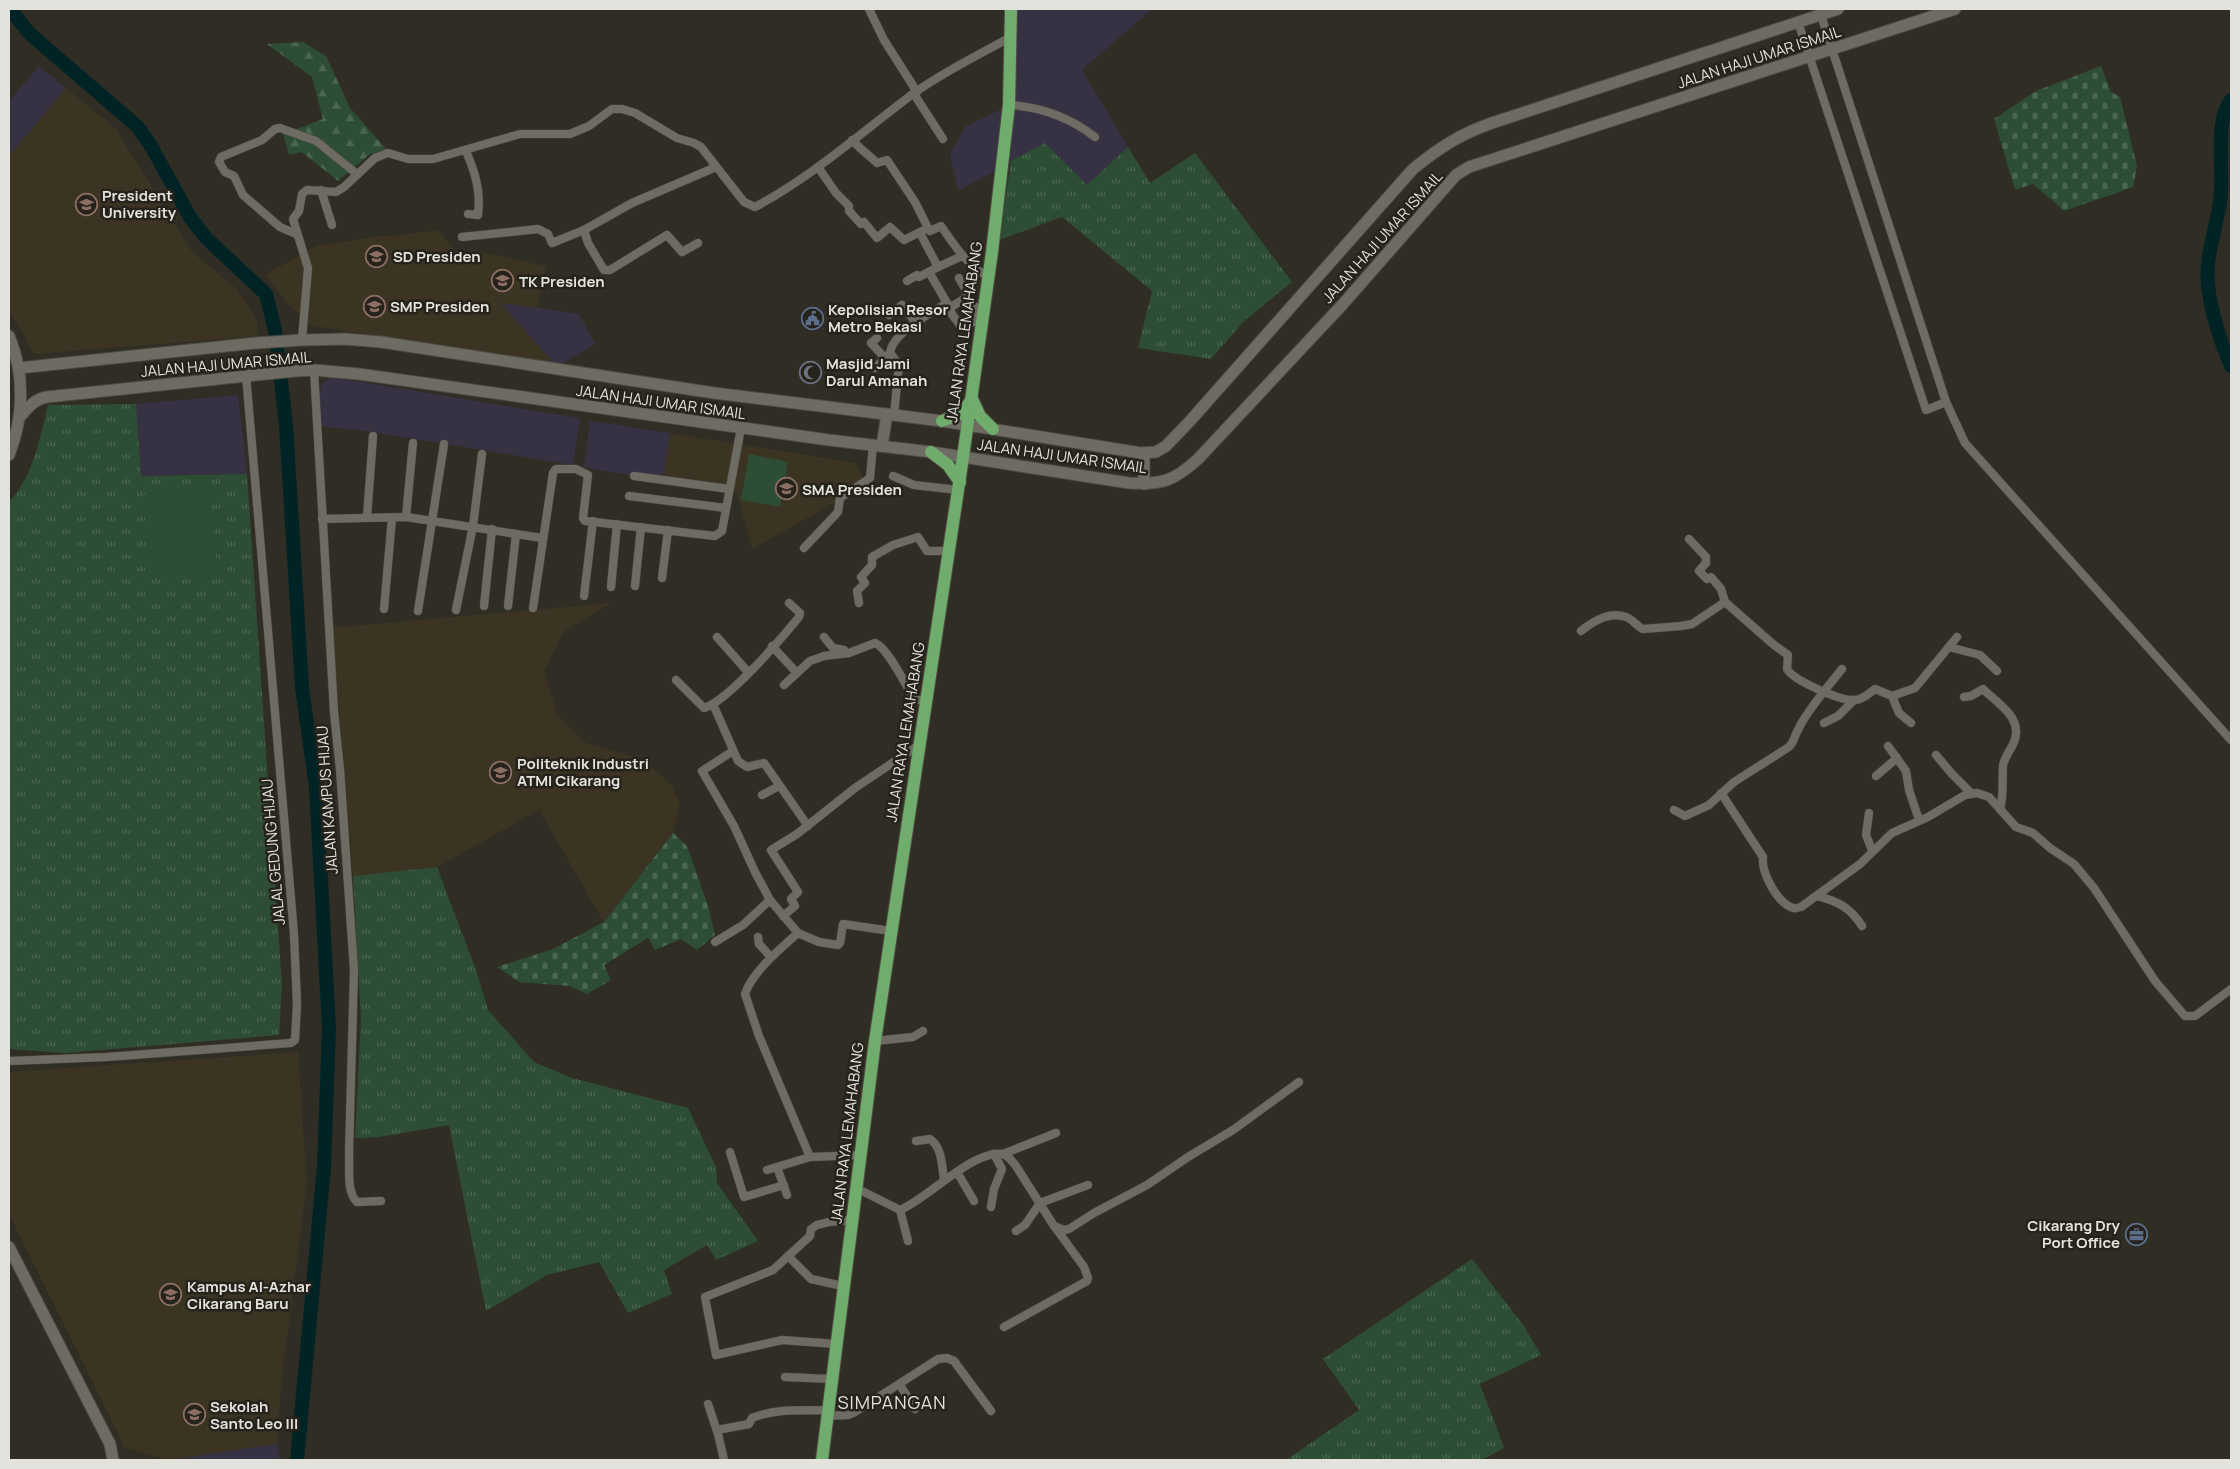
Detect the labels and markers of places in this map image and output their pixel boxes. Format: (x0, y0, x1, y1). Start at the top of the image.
place label: President University (102, 185, 177, 223)
school or university icon: President University (74, 192, 98, 216)
school or university icon: SD Presiden (365, 244, 389, 268)
place label: SD Presiden (393, 246, 481, 267)
school or university icon: TK Presiden (491, 269, 515, 293)
place label: TK Presiden (519, 271, 605, 292)
school or university icon: SMP Presiden (362, 294, 386, 318)
place label: SMP Presiden (390, 296, 489, 317)
place label: Kepolisian Resor Metro Bekasi (828, 299, 949, 337)
public building icon: Kepolisian Resor Metro Bekasi (800, 306, 824, 330)
place label: Masjid Jami Darul Amanah (826, 353, 927, 391)
mosque icon: Masjid Jami Darul Amanah (798, 360, 822, 384)
school or university icon: SMA Presiden (774, 477, 798, 501)
place label: SMA Presiden (802, 479, 902, 500)
place label: Politeknik Industri ATMI Cikarang (517, 753, 649, 791)
school or university icon: Politeknik Industri ATMI Cikarang (489, 760, 513, 784)
place label: Cikarang Dry Port Office (2027, 1215, 2121, 1253)
office icon: Cikarang Dry Port Office (2124, 1222, 2148, 1246)
place label: Kampus Al-Azhar Cikarang Baru (187, 1276, 311, 1314)
school or university icon: Kampus Al-Azhar Cikarang Baru (159, 1283, 183, 1307)
place label: Sekolah Santo Leo III (210, 1396, 298, 1434)
school or university icon: Sekolah Santo Leo III (182, 1403, 206, 1427)

